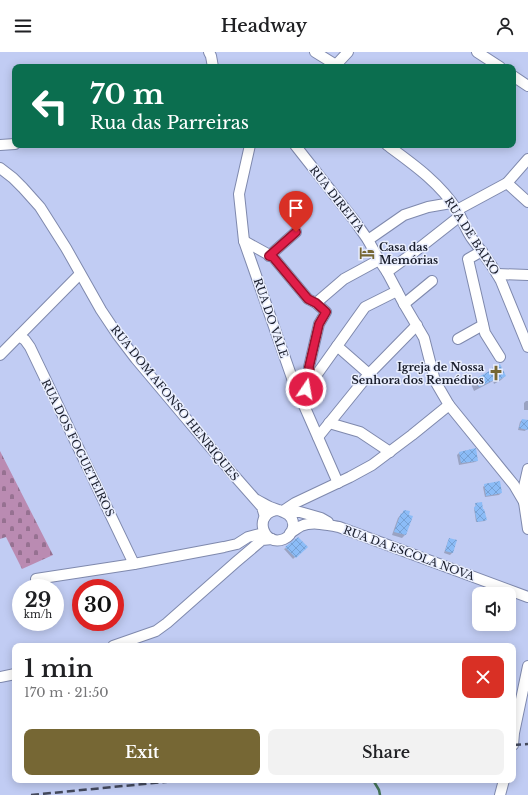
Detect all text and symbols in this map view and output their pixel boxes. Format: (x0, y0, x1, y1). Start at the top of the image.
icon: menu (12, 15, 34, 37)
text: Headway (221, 15, 307, 37)
icon: person (494, 15, 516, 37)
text: 70 m (90, 77, 164, 112)
icon: left (24, 80, 76, 132)
text: Rua das Parreiras (90, 112, 249, 134)
street label: RUA DIREITA (307, 163, 368, 235)
pin (279, 191, 313, 232)
street label: RUA DE BAIXO (442, 195, 502, 277)
icon: arrive (285, 197, 307, 219)
place label: Casa das Memórias (379, 240, 438, 267)
hotel icon: Casa das Memórias (358, 244, 376, 262)
street label: RUA DO VALE (251, 276, 291, 360)
street label: RUA DOM AFONSO HENRIQUES (108, 322, 242, 484)
place label: Igreja de Nossa Senhora dos Remédios (352, 360, 485, 387)
church icon: Igreja de Nossa Senhora dos Remédios (487, 364, 505, 382)
position arrow (285, 368, 327, 410)
street label: RUA DOS FOGUETEIROS (39, 377, 117, 519)
street label: RUA DA ESCOLA NOVA (341, 523, 477, 583)
speed limit sign: 30 (72, 579, 124, 631)
map controls (472, 587, 516, 631)
button: sound (472, 587, 516, 631)
text: 29 (25, 588, 51, 612)
text: km/h (24, 608, 52, 621)
text: 1 min (24, 654, 93, 683)
button: close (462, 656, 504, 698)
text: 170 m · 21:50 (24, 684, 109, 701)
button: Exit (24, 729, 260, 775)
button: Share (268, 729, 504, 775)

